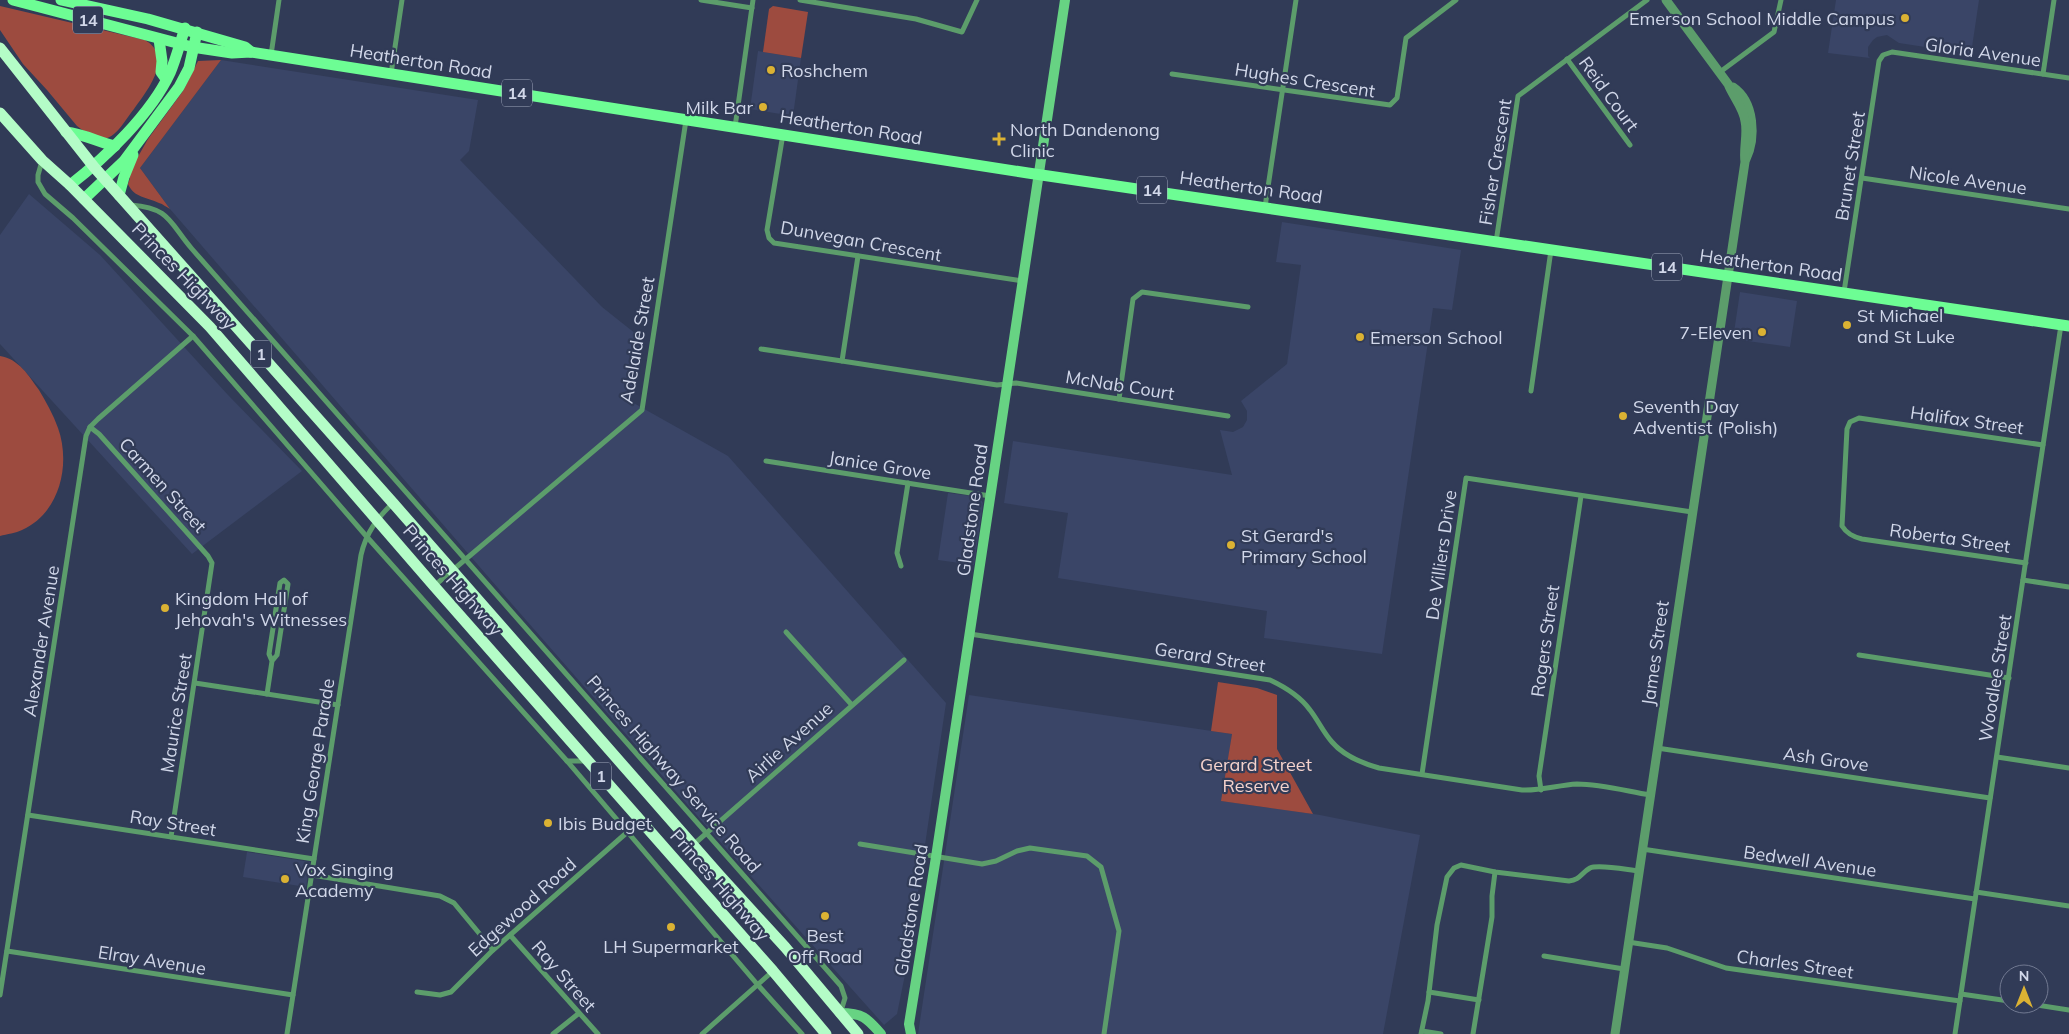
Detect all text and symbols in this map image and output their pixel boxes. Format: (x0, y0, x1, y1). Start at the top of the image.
road number: 14 (73, 6, 103, 34)
place label: Emerson School Middle Campus (1629, 7, 1895, 30)
marker: Emerson School Middle Campus (1899, 12, 1911, 24)
street label: Gloria Avenue (1924, 32, 2042, 72)
street label: Heatherton Road (348, 38, 494, 84)
street label: Reid Court (1574, 52, 1644, 136)
street label: Hughes Crescent (1233, 58, 1377, 102)
place label: Roshchem (781, 59, 868, 82)
marker: Roshchem (765, 64, 777, 76)
road number: 14 (502, 80, 532, 106)
place label: Milk Bar (685, 96, 753, 119)
street label: Fisher Crescent (1474, 97, 1516, 227)
marker: Milk Bar (757, 101, 769, 113)
street label: Heatherton Road (778, 104, 924, 150)
street label: Brunet Street (1830, 110, 1870, 222)
place label: North Dandenong Clinic (1010, 118, 1160, 162)
marker: North Dandenong Clinic (992, 132, 1006, 146)
street label: Nicole Avenue (1908, 160, 2028, 200)
street label: Heatherton Road (1178, 166, 1324, 208)
road number: 14 (1137, 176, 1167, 204)
street label: Dunvegan Crescent (779, 216, 943, 266)
street label: Princes Highway (127, 218, 241, 335)
street label: Heatherton Road (1698, 244, 1844, 286)
road number: 14 (1652, 253, 1682, 280)
street label: Adelaide Street (615, 275, 659, 405)
place label: St Michael and St Luke (1857, 304, 1955, 348)
marker: St Michael and St Luke (1841, 319, 1853, 331)
place label: 7-Eleven (1679, 321, 1752, 344)
place label: Emerson School (1370, 326, 1503, 349)
marker: 7-Eleven (1756, 326, 1768, 338)
marker: Emerson School (1354, 331, 1366, 343)
road number: 1 (251, 340, 271, 368)
street label: McNab Court (1064, 365, 1176, 405)
place label: Seventh Day Adventist (Polish) (1633, 395, 1778, 439)
street label: Halifax Street (1909, 401, 2025, 439)
marker: Seventh Day Adventist (Polish) (1617, 410, 1629, 422)
street label: Carmen Street (114, 433, 212, 537)
street label: Gladstone Road (951, 442, 993, 578)
street label: Janice Grove (827, 446, 933, 484)
street label: De Villiers Drive (1420, 489, 1462, 621)
street label: Roberta Street (1888, 518, 2012, 558)
street label: Princes Highway (398, 520, 508, 641)
place label: St Gerard's Primary School (1241, 524, 1367, 568)
marker: St Gerard's Primary School (1225, 539, 1237, 551)
street label: Alexander Avenue (18, 564, 64, 718)
street label: Rogers Street (1526, 583, 1564, 699)
place label: Kingdom Hall of Jehovah's Witnesses (175, 587, 347, 631)
street label: James Street (1636, 599, 1674, 707)
marker: Kingdom Hall of Jehovah's Witnesses (159, 602, 171, 614)
street label: Woodlee Street (1974, 613, 2016, 743)
street label: Gerard Street (1153, 637, 1267, 677)
street label: Maurice Street (155, 652, 197, 774)
street label: Princes Highway Service Road (582, 671, 766, 877)
street label: King George Parade (291, 677, 339, 845)
street label: Airlie Avenue (741, 697, 837, 787)
street label: Ash Grove (1782, 742, 1870, 776)
park label: Gerard Street Reserve (1200, 753, 1312, 797)
road number: 1 (591, 762, 611, 789)
street label: Ray Street (128, 805, 218, 841)
place label: Ibis Budget (558, 812, 652, 835)
marker: Ibis Budget (542, 817, 554, 829)
street label: Princes Highway (665, 825, 775, 946)
street label: Bedwell Avenue (1742, 840, 1878, 882)
street label: Gladstone Road (889, 842, 933, 978)
street label: Edgewood Road (463, 852, 581, 962)
place label: Vox Singing Academy (295, 858, 394, 902)
marker: Vox Singing Academy (279, 873, 291, 885)
marker: Best Off Road (819, 910, 831, 922)
marker: LH Supermarket (665, 921, 677, 933)
place label: Best Off Road (788, 924, 862, 968)
place label: LH Supermarket (603, 935, 739, 958)
street label: Ray Street (527, 936, 601, 1016)
street label: Elray Avenue (96, 940, 208, 980)
street label: Charles Street (1735, 944, 1855, 984)
north arrow (1999, 964, 2049, 1014)
text: N (2019, 967, 2029, 985)

